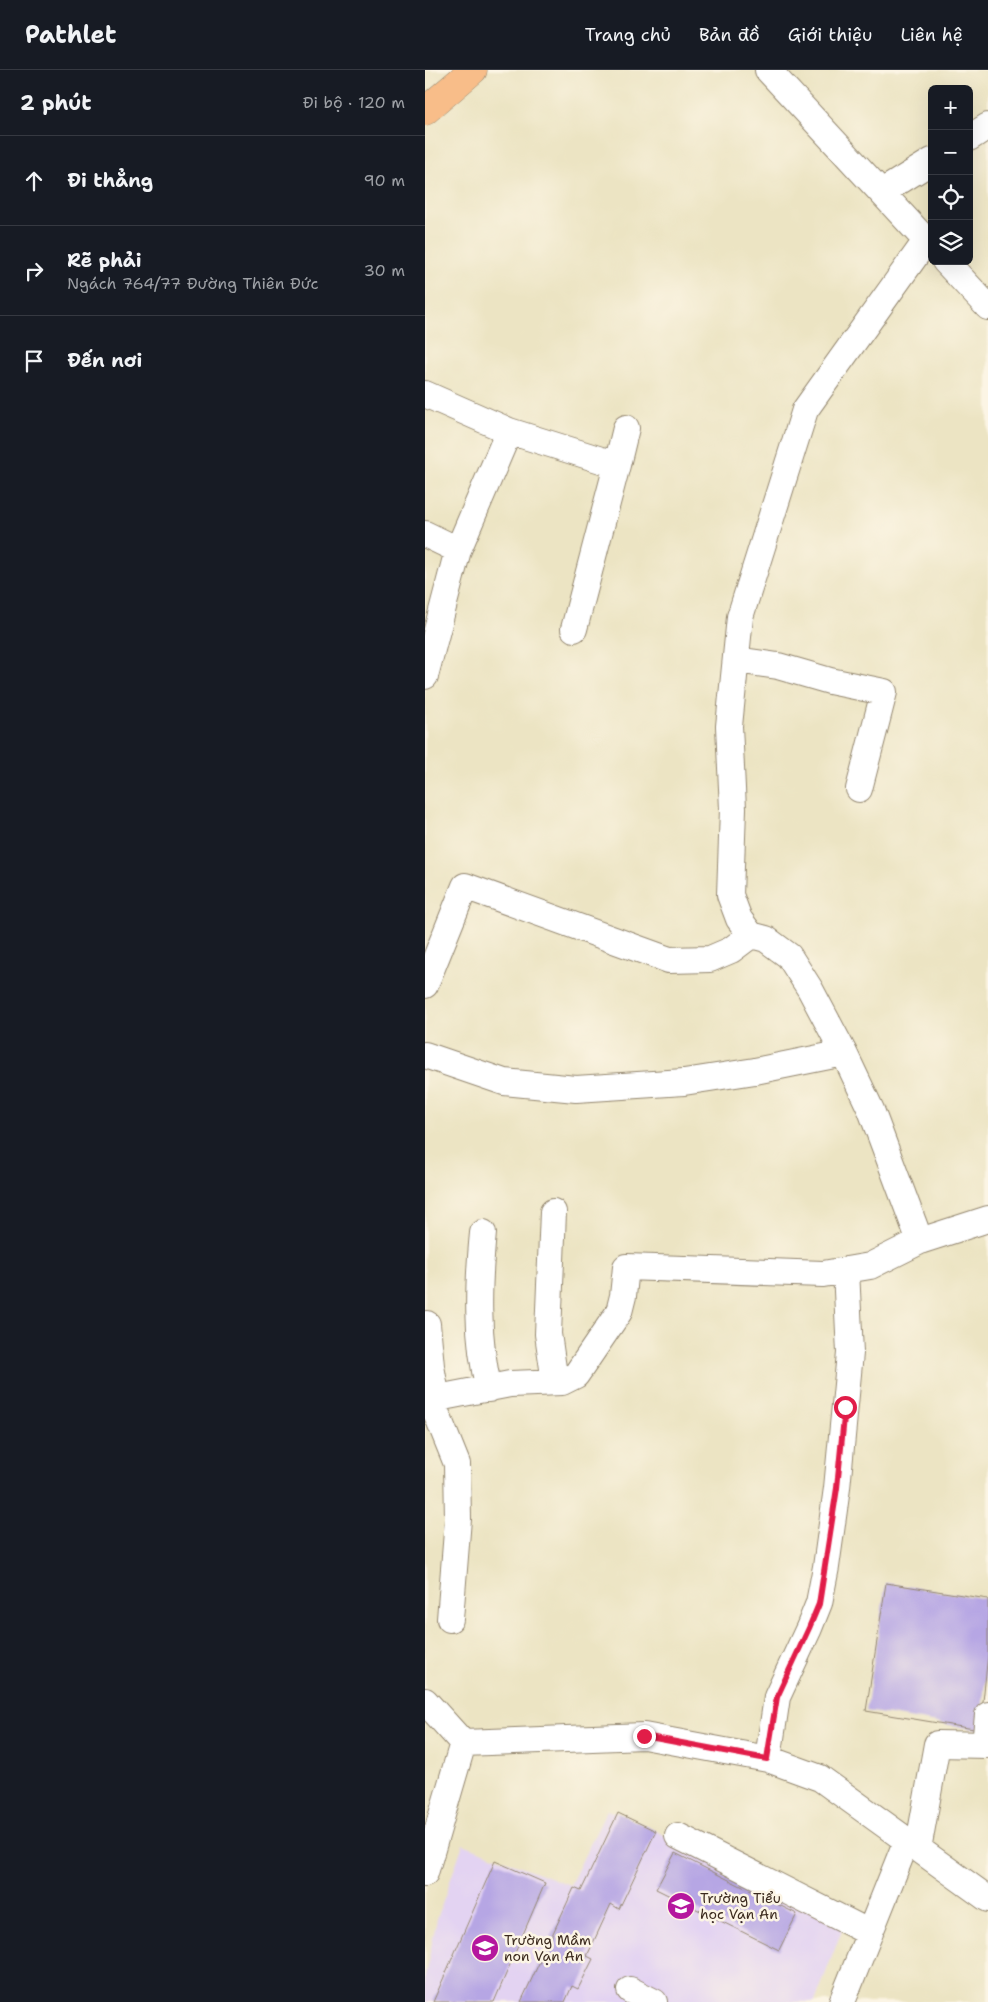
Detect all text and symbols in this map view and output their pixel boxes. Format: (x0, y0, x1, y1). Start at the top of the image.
text: Pathlet (25, 19, 116, 51)
text: Trang chủ (585, 23, 671, 47)
text: Bản đồ (699, 23, 760, 47)
text: Giới thiệu (788, 23, 872, 47)
text: Liên hệ (900, 23, 963, 47)
map controls (928, 85, 973, 265)
button: + (928, 85, 973, 130)
text: 2 phút (20, 89, 92, 117)
text: Đi bộ · 120 m (303, 92, 405, 113)
button: − (928, 130, 973, 175)
icon: ahead (20, 167, 48, 195)
text: Đi thẳng (67, 168, 153, 193)
text: 90 m (364, 170, 405, 191)
button: locate (928, 175, 973, 220)
button: layers (928, 220, 973, 265)
text: Rẽ phải (67, 248, 142, 273)
icon: right (20, 257, 48, 285)
text: 30 m (364, 260, 405, 281)
text: Ngách 764/77 Đường Thiên Đức (67, 273, 319, 294)
icon: arrive (20, 347, 48, 375)
text: Đến nơi (67, 348, 142, 373)
route start (834, 1396, 857, 1419)
route end (633, 1725, 656, 1748)
place label: Trường Tiểu học Vạn An (700, 1889, 781, 1923)
school or university icon: Trường Tiểu học Vạn An (666, 1891, 696, 1921)
place label: Trường Mầm non Vạn An (504, 1931, 591, 1965)
school or university icon: Trường Mầm non Vạn An (470, 1933, 500, 1963)

